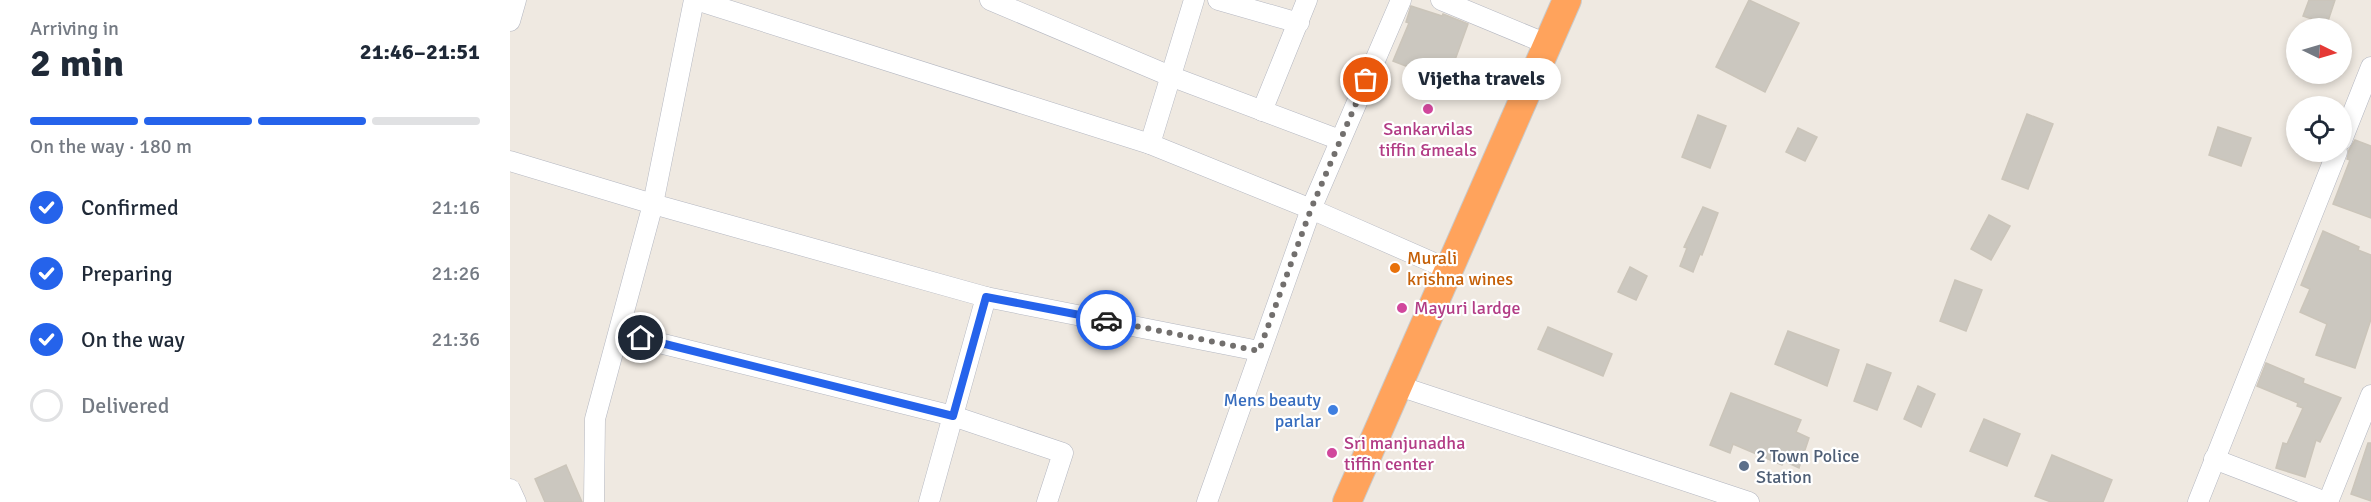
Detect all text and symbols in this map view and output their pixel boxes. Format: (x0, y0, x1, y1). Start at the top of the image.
text: Arriving in (30, 16, 119, 41)
north arrow (2286, 18, 2352, 84)
map controls (2286, 18, 2352, 162)
text: 21:46–21:51 (360, 38, 480, 65)
text: 2 min (30, 39, 124, 87)
pin (1340, 54, 1391, 105)
callout: Vijetha travels (1402, 59, 1561, 101)
icon: bag (1349, 63, 1382, 96)
text: Vijetha travels (1418, 66, 1545, 91)
button: locate (2286, 96, 2352, 162)
marker: Sankarvilas tiffin &meals (1421, 102, 1435, 116)
place label: Sankarvilas tiffin &meals (1379, 118, 1477, 161)
text: On the way · 180 m (30, 134, 192, 159)
icon: check (30, 191, 63, 224)
text: Confirmed (81, 194, 179, 221)
text: 21:16 (431, 195, 480, 220)
place label: Murali krishna wines (1407, 247, 1513, 290)
icon: check (30, 257, 63, 290)
text: Preparing (81, 260, 173, 287)
text: 21:26 (431, 261, 480, 286)
marker: Murali krishna wines (1388, 261, 1402, 275)
courier (1076, 290, 1136, 350)
place label: Mayuri lardge (1414, 297, 1520, 319)
marker: Mayuri lardge (1395, 301, 1409, 315)
icon: car (1090, 304, 1123, 337)
pin (615, 312, 666, 363)
icon: home (624, 321, 657, 354)
icon: check (30, 323, 63, 356)
text: On the way (81, 326, 185, 353)
text: 21:36 (431, 327, 480, 352)
place label: Mens beauty parlar (1224, 389, 1322, 432)
text: Delivered (81, 392, 169, 419)
marker: Mens beauty parlar (1326, 403, 1340, 417)
place label: Sri manjunadha tiffin center (1344, 432, 1465, 475)
place label: 2 Town Police Station (1756, 445, 1860, 488)
marker: Sri manjunadha tiffin center (1325, 446, 1339, 460)
marker: 2 Town Police Station (1737, 459, 1751, 473)

